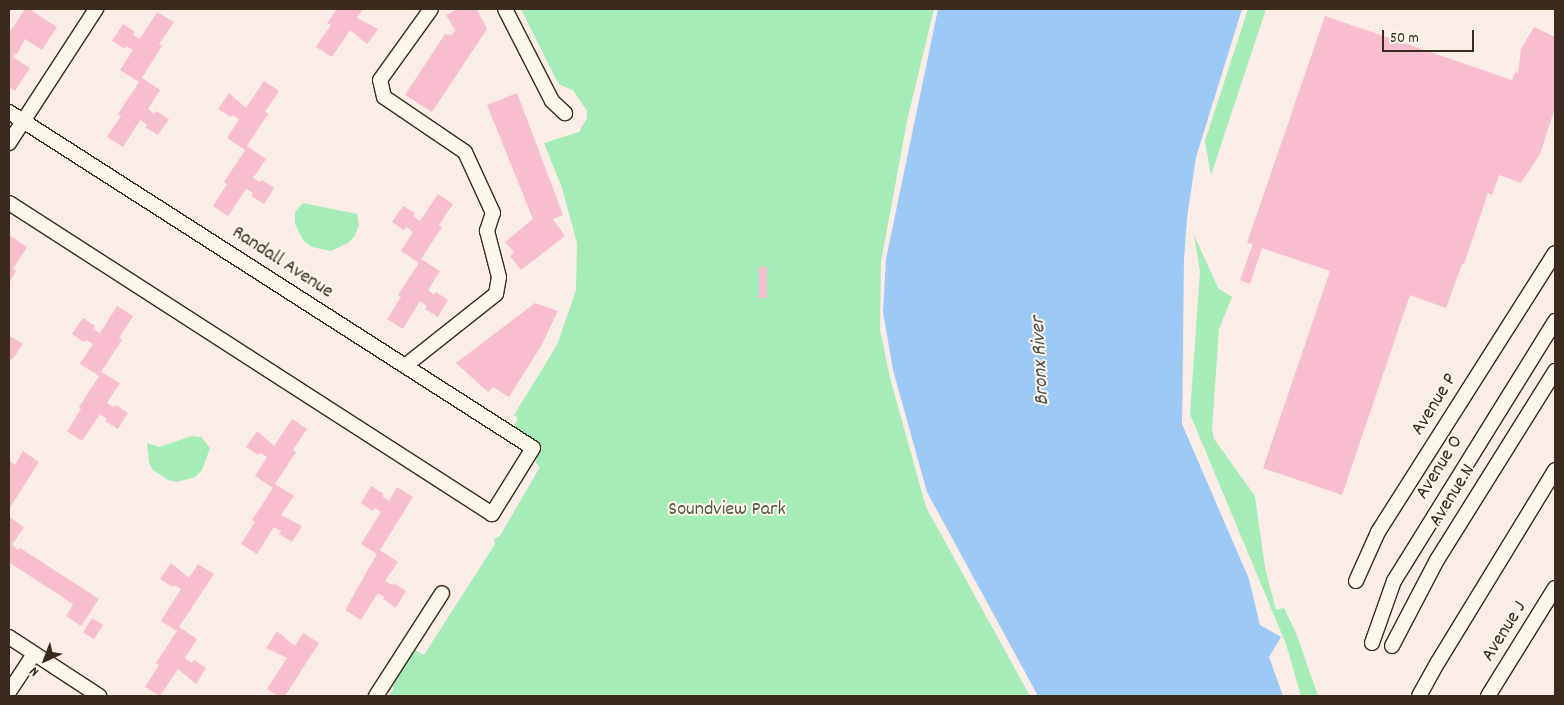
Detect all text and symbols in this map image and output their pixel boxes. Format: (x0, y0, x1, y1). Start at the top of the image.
scale bar (1384, 20, 1476, 52)
text: 50 m (1390, 28, 1419, 50)
street label: Randall Avenue (227, 221, 337, 305)
water label: Bronx River (1026, 316, 1056, 406)
street label: Avenue P (1407, 370, 1463, 440)
street label: Avenue O (1411, 432, 1469, 504)
street label: Avenue N (1424, 460, 1482, 532)
park label: Soundview Park (668, 498, 786, 522)
street label: Avenue J (1477, 597, 1533, 667)
north arrow (20, 635, 70, 685)
text: N (25, 661, 44, 681)

